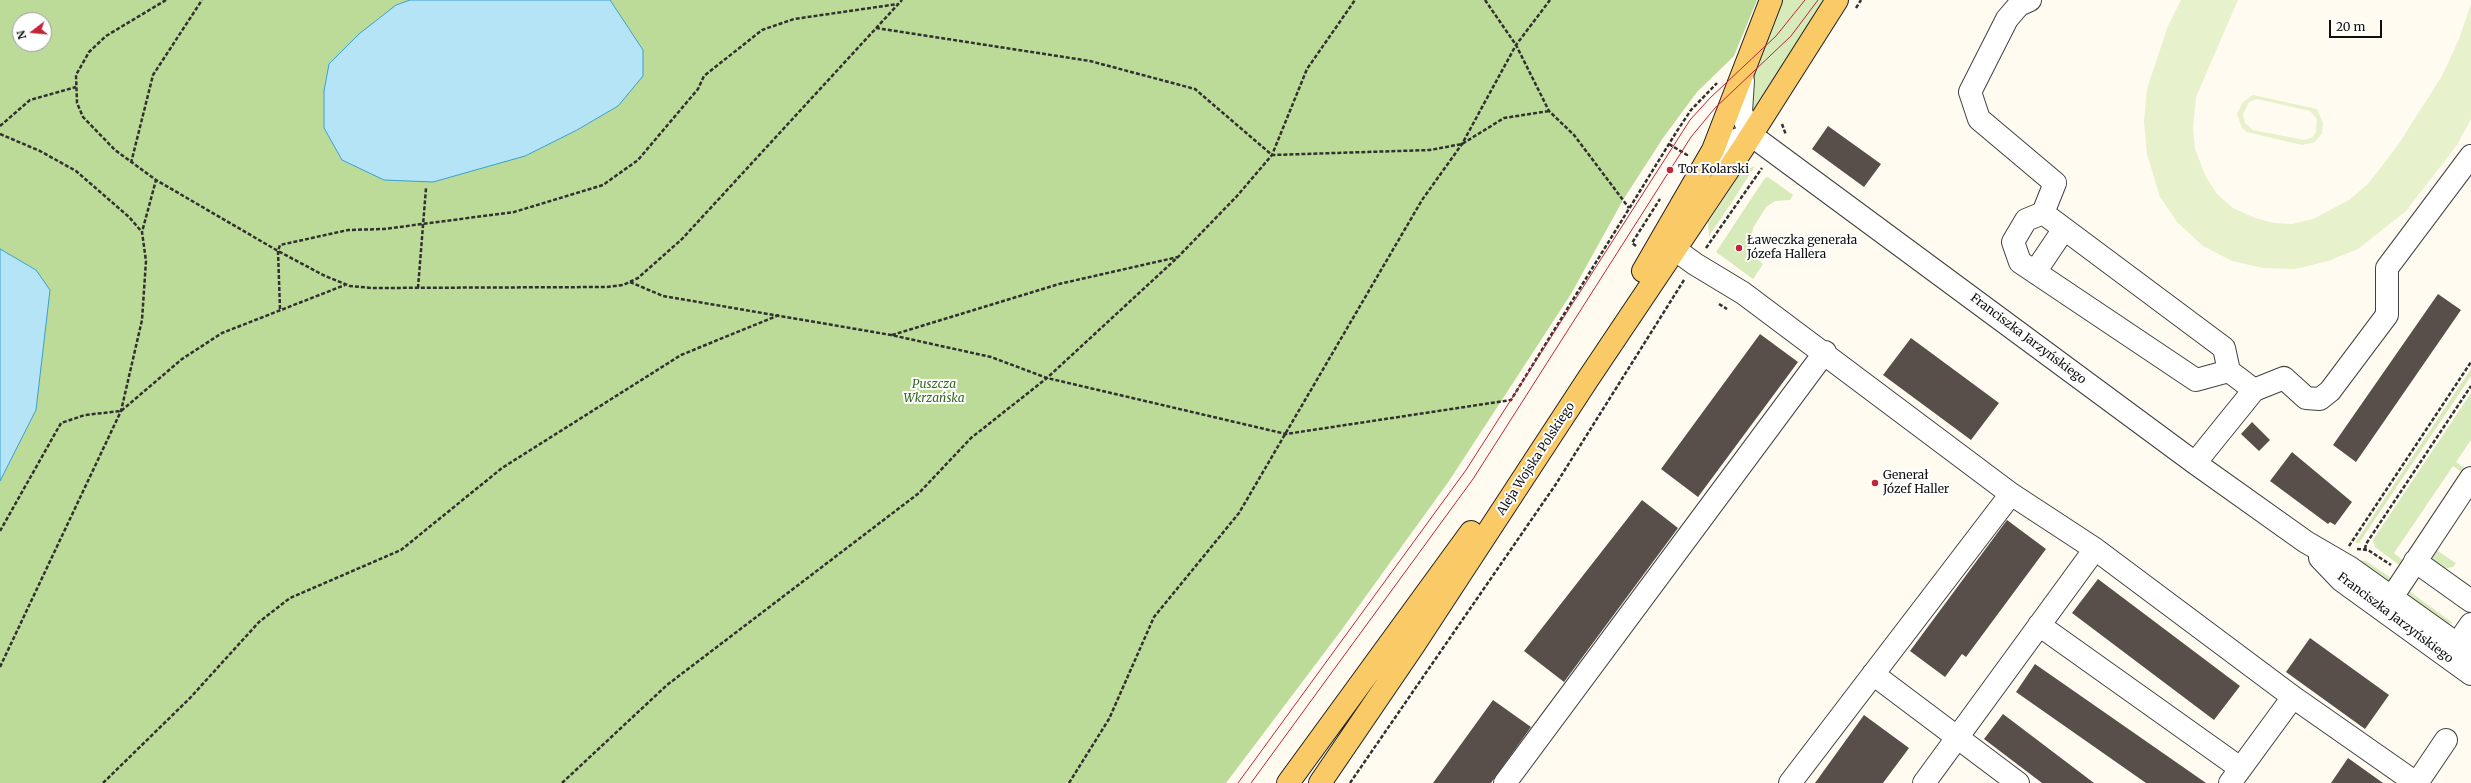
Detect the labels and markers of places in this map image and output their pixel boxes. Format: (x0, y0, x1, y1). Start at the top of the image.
place label: Tor Kolarski (1678, 163, 1749, 177)
marker: Tor Kolarski (1665, 165, 1675, 175)
place label: Ławeczka generała Józefa Hallera (1747, 234, 1857, 262)
marker: Ławeczka generała Józefa Hallera (1734, 243, 1744, 253)
place label: Generał Józef Haller (1883, 469, 1949, 497)
marker: Generał Józef Haller (1870, 478, 1880, 488)

